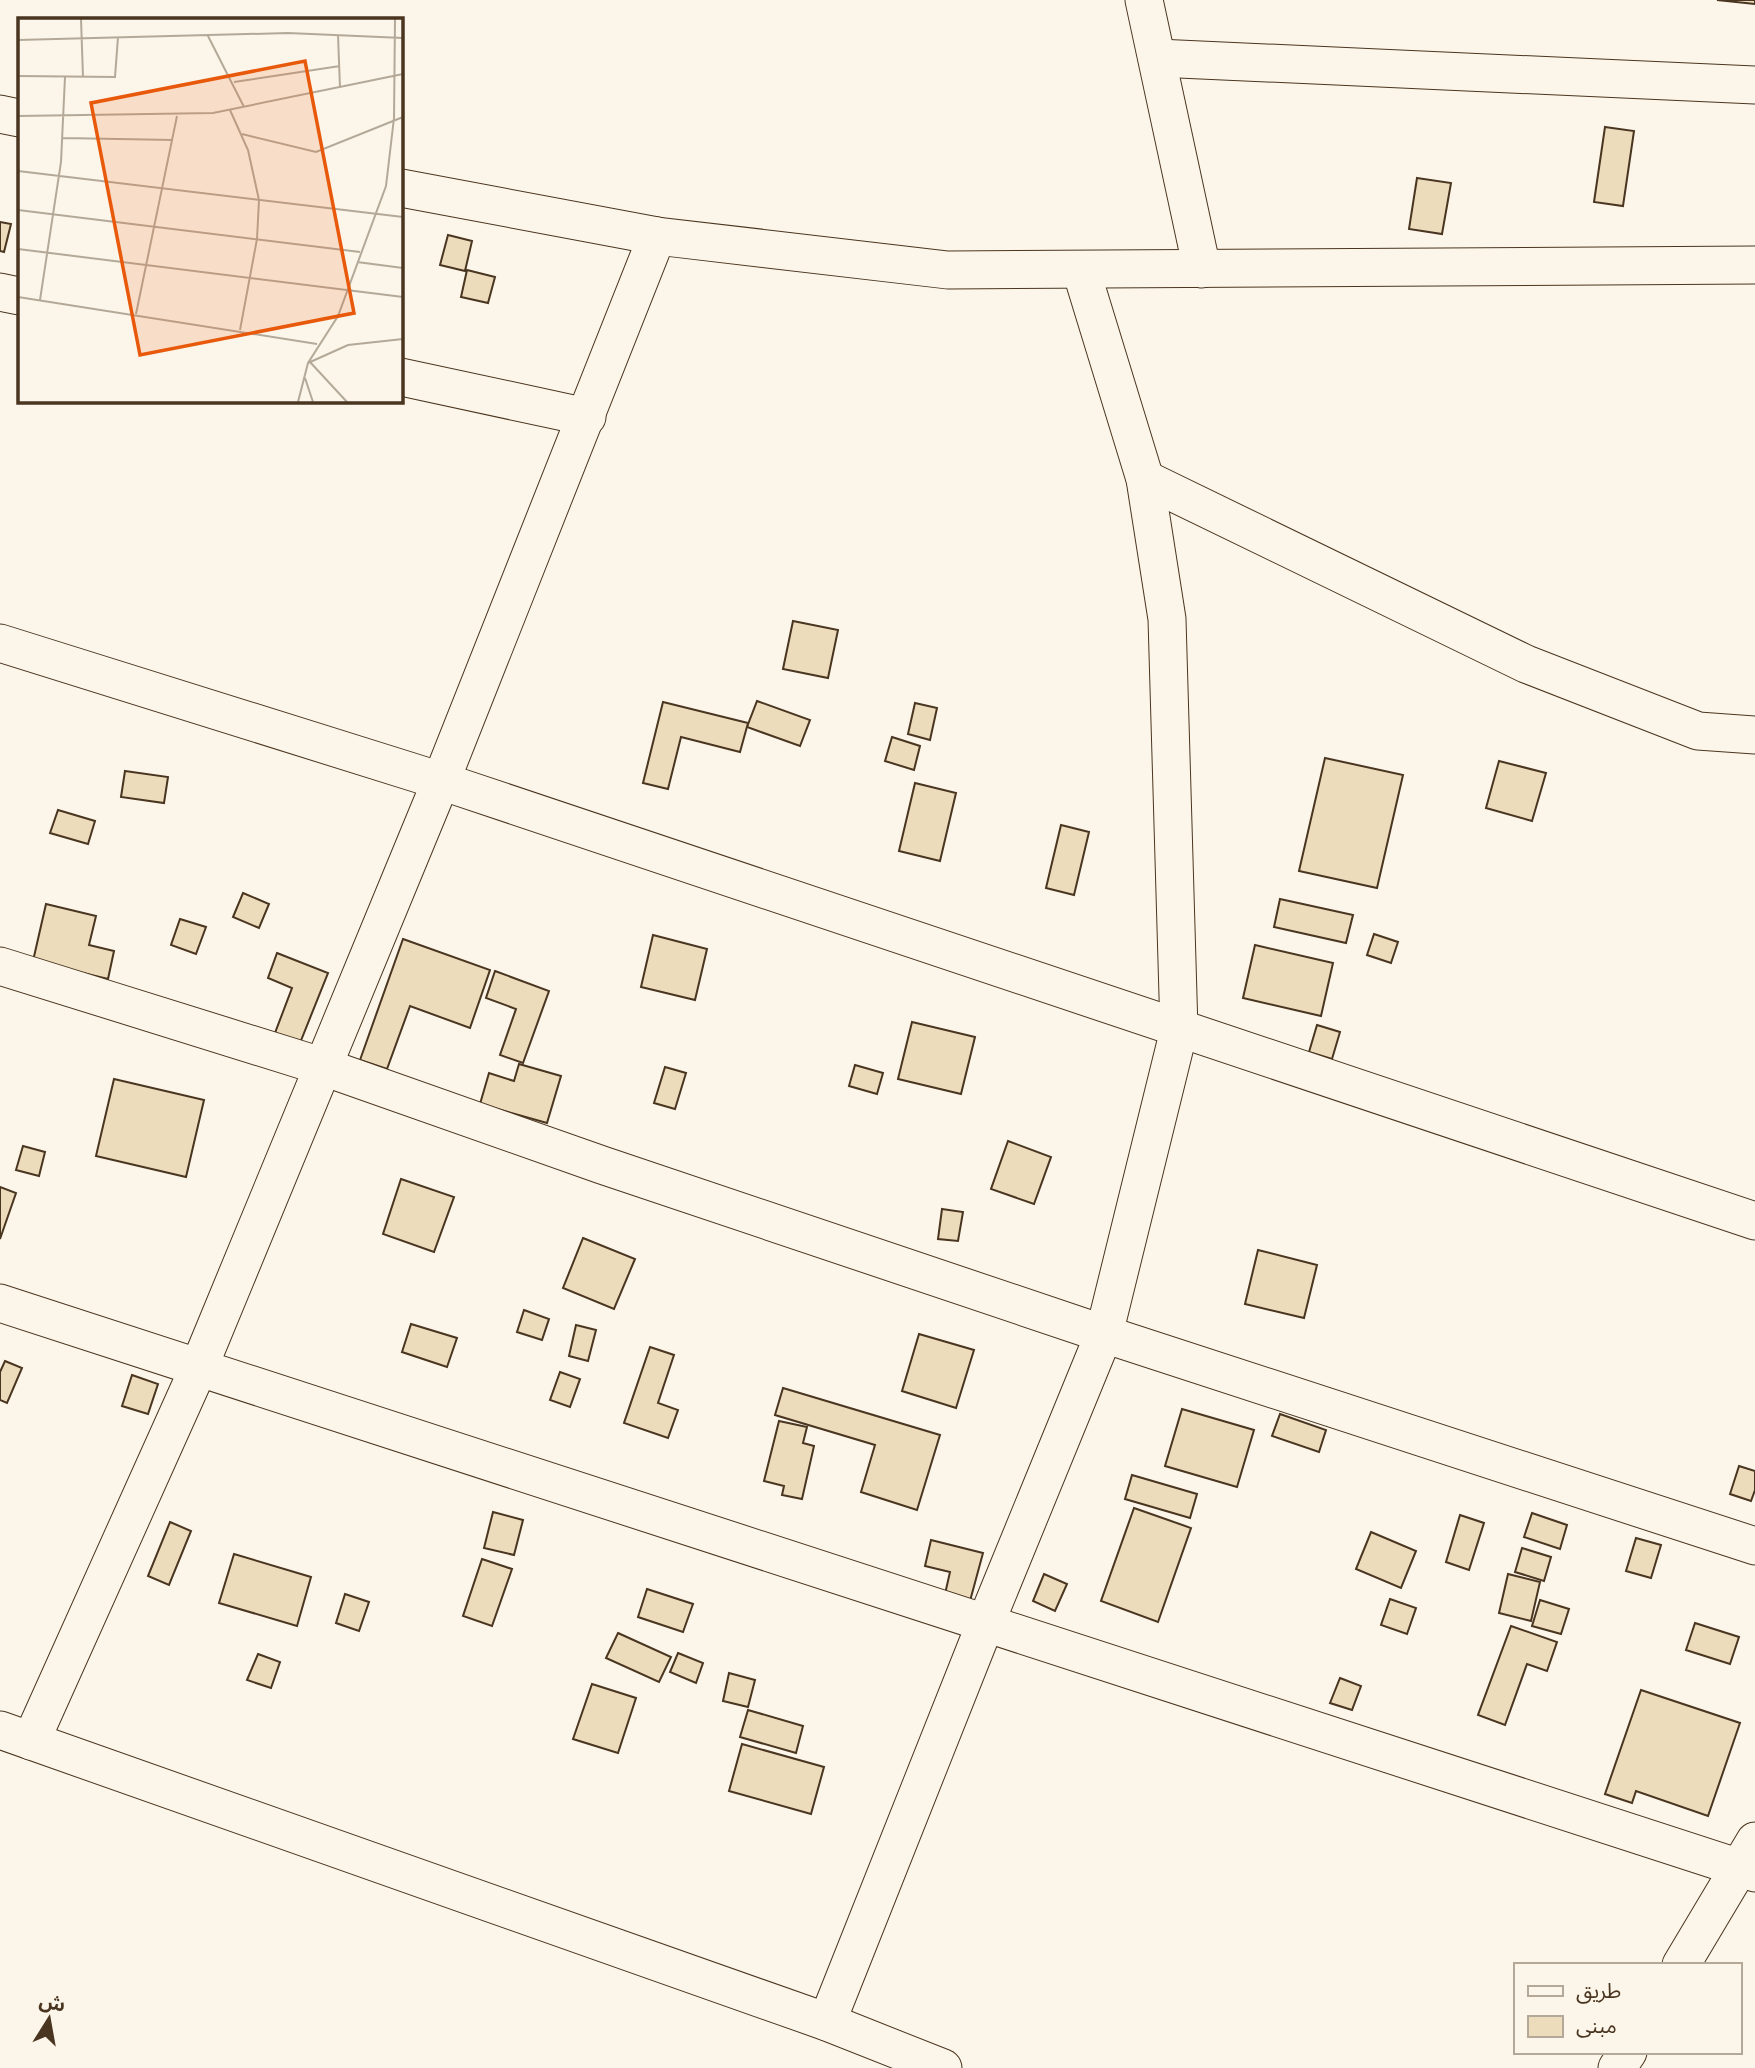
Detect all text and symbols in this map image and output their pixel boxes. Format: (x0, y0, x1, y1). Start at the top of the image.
inset map (18, 18, 402, 402)
legend (1514, 1963, 1741, 2054)
text: طريق (1576, 1978, 1621, 2004)
north arrow (14, 1984, 84, 2054)
text: ش (37, 1989, 67, 2017)
text: مبنى (1576, 2013, 1617, 2038)

